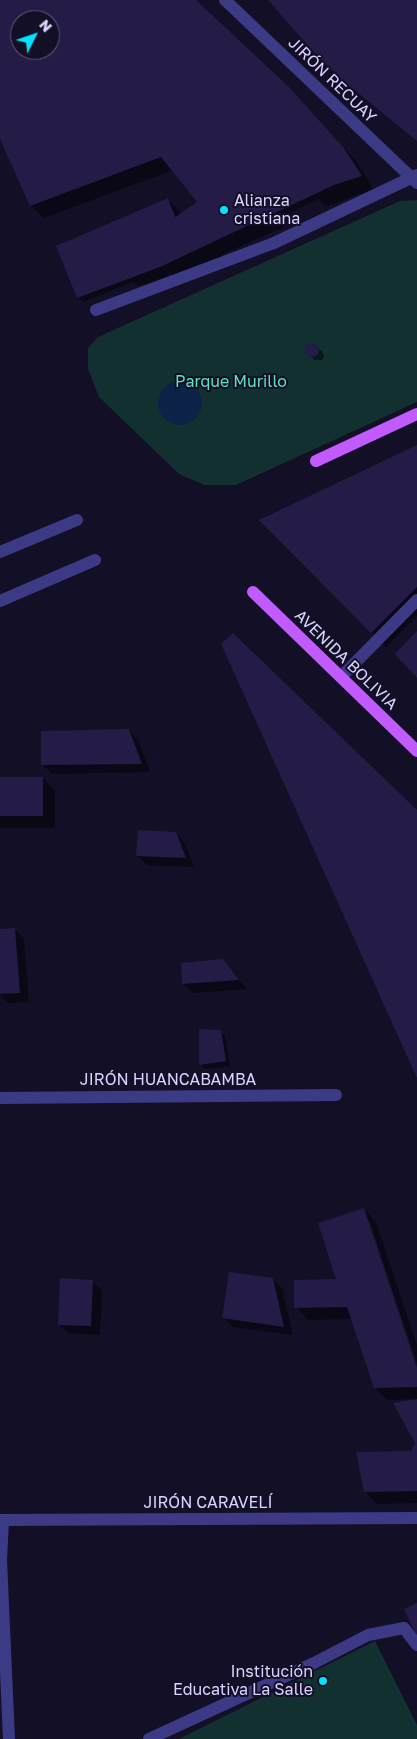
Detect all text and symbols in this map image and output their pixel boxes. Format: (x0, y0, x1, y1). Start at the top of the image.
north arrow (10, 10, 60, 60)
text: N (36, 16, 56, 35)
street label: JIRÓN RECUAY (284, 33, 380, 127)
place label: Alianza cristiana (234, 191, 300, 229)
marker: Alianza cristiana (218, 204, 230, 216)
park label: Parque Murillo (175, 372, 287, 392)
street label: AVENIDA BOLIVIA (291, 606, 401, 714)
street label: JIRÓN HUANCABAMBA (80, 1070, 256, 1090)
street label: JIRÓN CARAVELÍ (144, 1493, 272, 1513)
place label: Institución Educativa La Salle (173, 1662, 313, 1700)
marker: Institución Educativa La Salle (317, 1675, 329, 1687)

